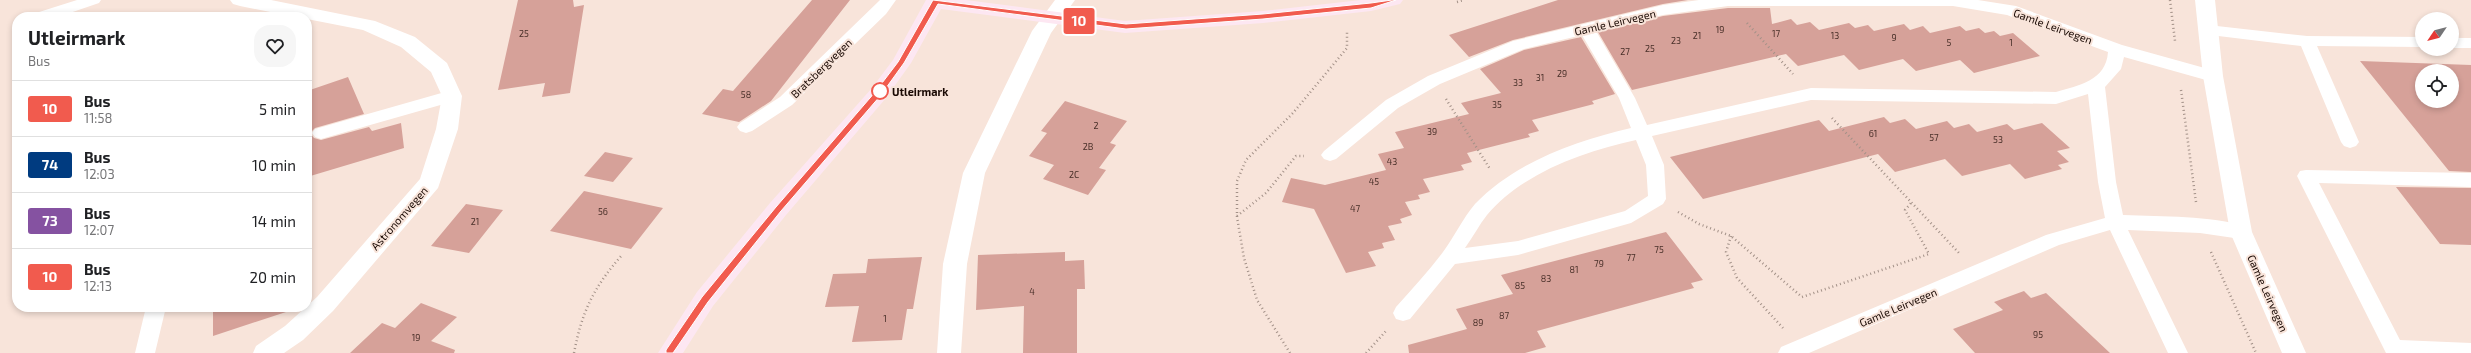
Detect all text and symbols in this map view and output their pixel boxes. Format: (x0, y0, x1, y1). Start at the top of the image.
street label: Gamle Leirvegen (1573, 6, 1657, 38)
street label: Gamle Leirvegen (2012, 6, 2094, 46)
line badge: 10 (1061, 8, 1097, 34)
text: 10 (1072, 12, 1086, 29)
north arrow (2415, 12, 2459, 56)
map controls (2415, 12, 2459, 108)
house number: 19 (1716, 24, 1724, 35)
button: heart (254, 25, 296, 67)
text: Utleirmark (28, 26, 125, 49)
house number: 25 (519, 28, 529, 39)
house number: 17 (1772, 28, 1780, 39)
house number: 21 (1693, 30, 1701, 41)
house number: 13 (1831, 30, 1839, 41)
house number: 9 (1891, 32, 1897, 43)
house number: 23 (1671, 35, 1681, 46)
street label: Bratsbergvegen (788, 36, 854, 100)
house number: 5 (1947, 37, 1952, 48)
house number: 1 (2009, 37, 2013, 48)
house number: 25 (1645, 43, 1655, 54)
house number: 27 (1620, 46, 1630, 57)
text: Bus (28, 53, 50, 69)
button: locate (2415, 64, 2459, 108)
house number: 29 (1557, 68, 1567, 79)
house number: 31 (1536, 72, 1544, 83)
house number: 33 (1513, 77, 1523, 88)
marker: Utleirmark (871, 82, 889, 100)
place label: Utleirmark (892, 85, 949, 98)
house number: 58 (741, 89, 751, 100)
text: Bus (84, 92, 110, 110)
house number: 35 (1492, 99, 1502, 110)
text: 10 (43, 100, 57, 117)
text: 5 min (259, 100, 296, 118)
text: 11:58 (84, 110, 112, 126)
house number: 2 (1093, 120, 1099, 131)
house number: 39 (1427, 126, 1437, 137)
house number: 61 (1869, 128, 1877, 139)
house number: 57 (1929, 132, 1939, 143)
house number: 53 (1993, 134, 2003, 145)
house number: 2B (1083, 141, 1094, 152)
text: Bus (84, 148, 110, 166)
text: 74 (42, 156, 58, 173)
text: 10 min (252, 156, 296, 174)
house number: 43 (1387, 156, 1397, 167)
text: 12:03 (84, 166, 115, 182)
house number: 2C (1069, 169, 1079, 180)
house number: 45 (1369, 176, 1379, 187)
street label: Astronomvegen (368, 184, 430, 252)
house number: 47 (1350, 203, 1360, 214)
text: Bus (84, 204, 110, 222)
house number: 56 (598, 206, 608, 217)
text: 73 (42, 212, 58, 229)
text: 14 min (252, 212, 296, 230)
house number: 21 (471, 216, 479, 227)
text: 12:07 (84, 222, 114, 238)
house number: 75 (1654, 244, 1664, 255)
house number: 77 (1626, 252, 1636, 263)
street label: Gamle Leirvegen (2245, 252, 2291, 334)
house number: 79 (1594, 258, 1604, 269)
text: Bus (84, 260, 110, 278)
house number: 81 (1569, 264, 1579, 275)
text: 10 (43, 268, 57, 285)
text: 20 min (250, 268, 296, 286)
house number: 83 (1541, 273, 1551, 284)
text: 12:13 (84, 278, 112, 294)
house number: 85 (1515, 280, 1525, 291)
street label: Gamle Leirvegen (1857, 285, 1939, 329)
house number: 4 (1029, 286, 1035, 297)
house number: 87 (1499, 310, 1509, 321)
house number: 1 (883, 313, 887, 324)
house number: 89 (1473, 317, 1483, 328)
house number: 95 (2033, 329, 2043, 340)
house number: 19 (412, 332, 420, 343)

